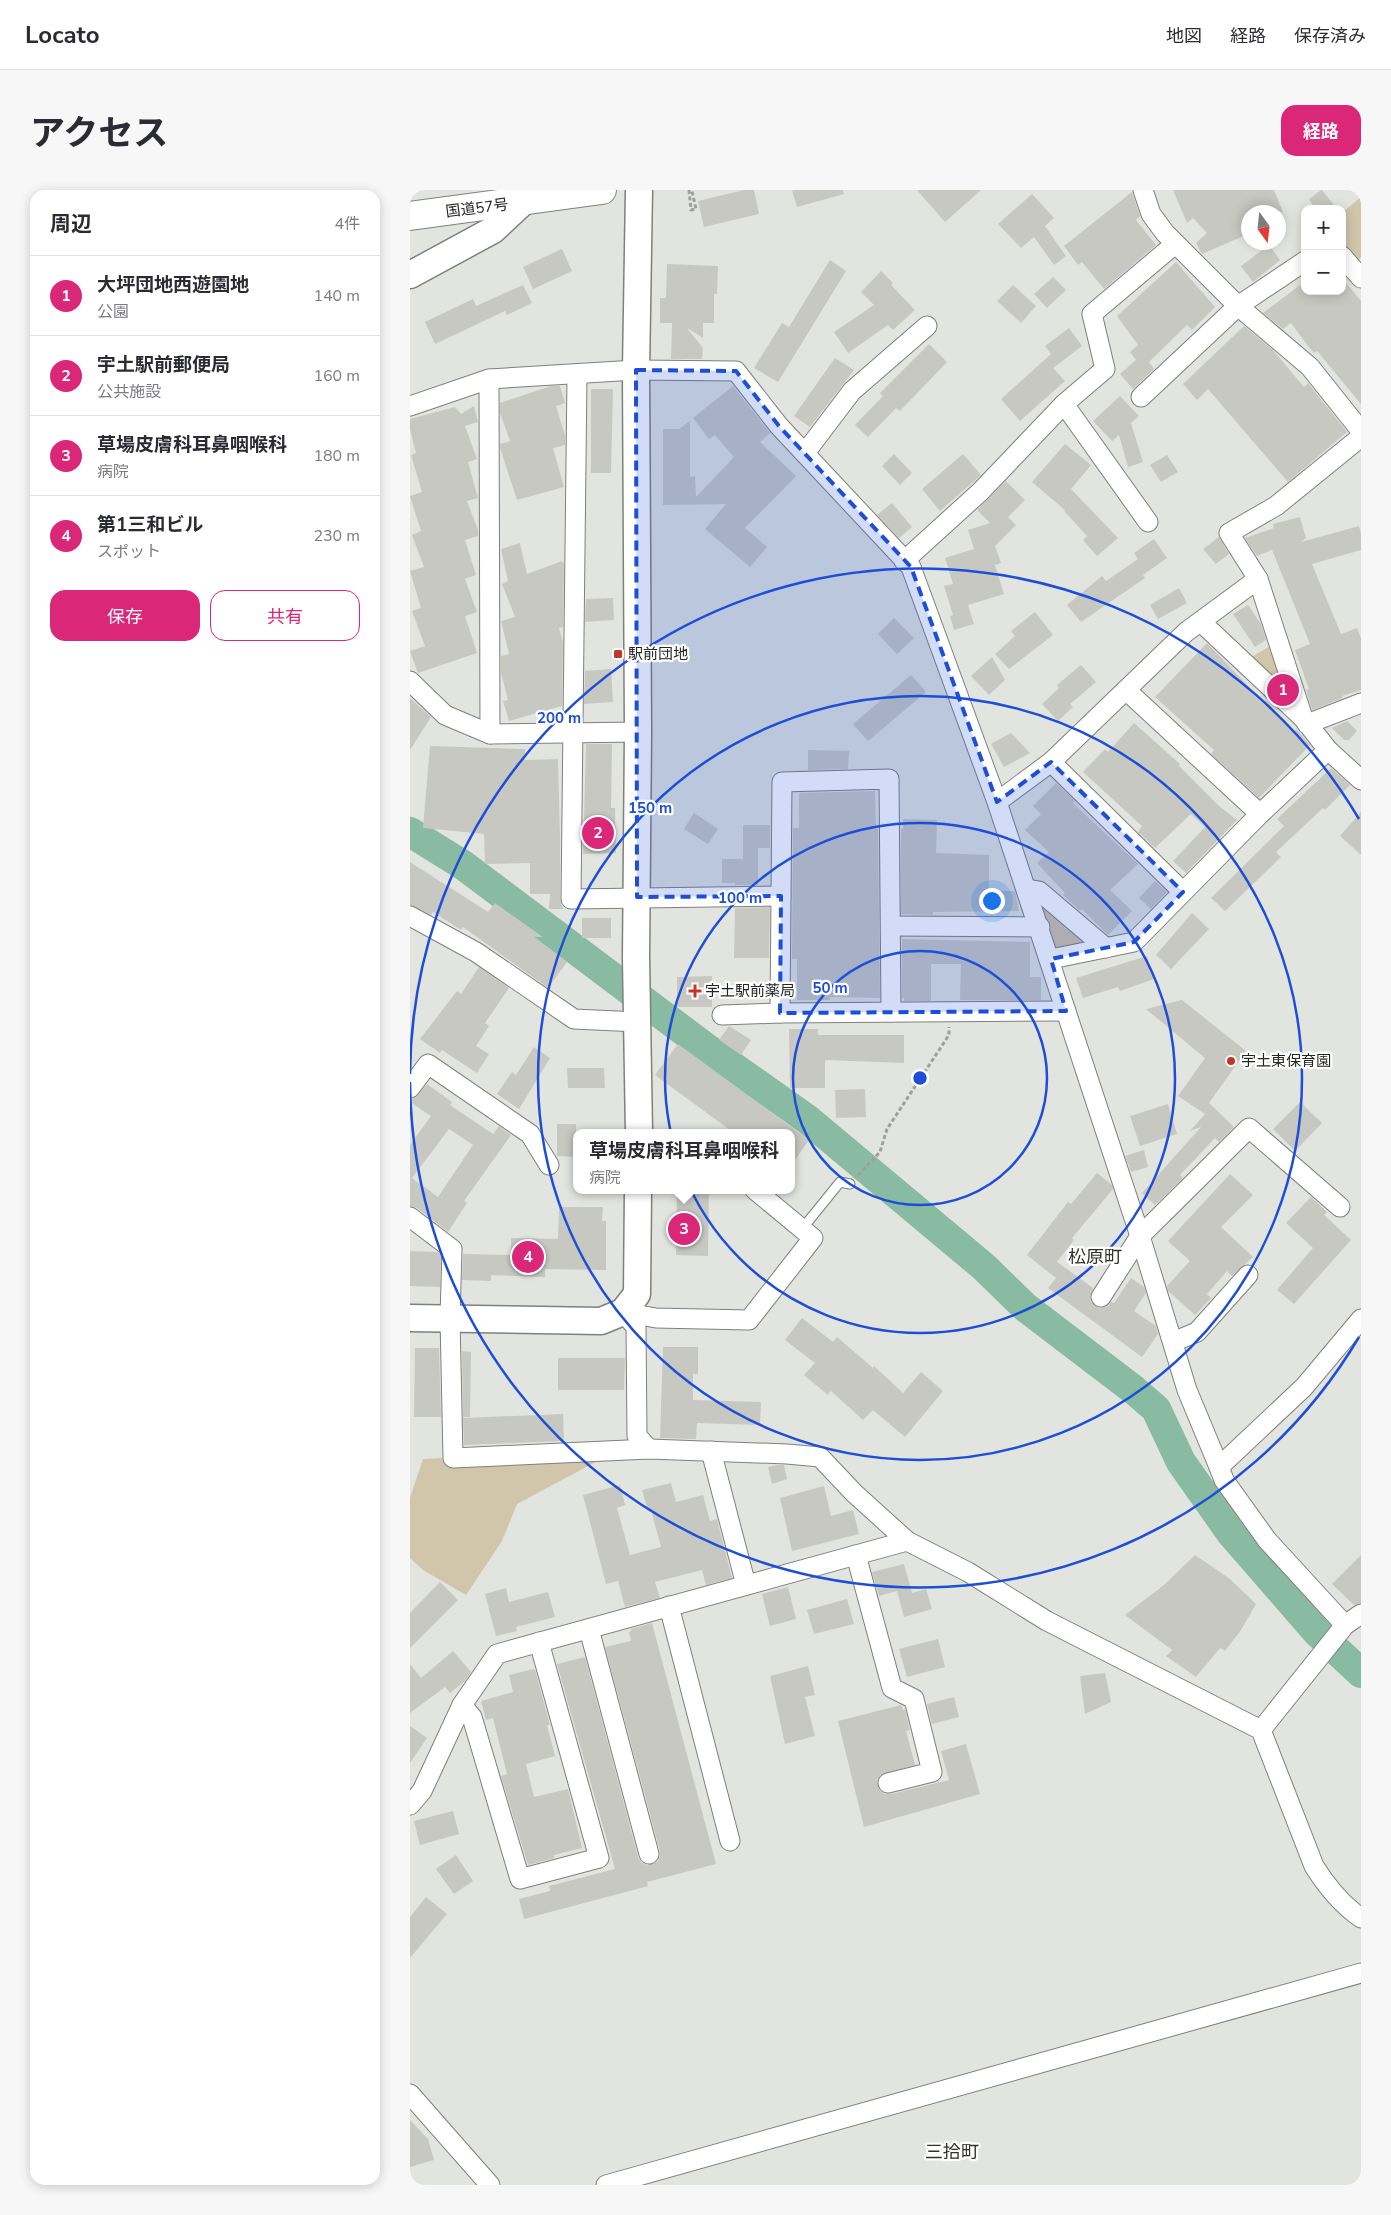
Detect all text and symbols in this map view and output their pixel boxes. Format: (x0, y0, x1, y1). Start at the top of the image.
text: Locato (25, 19, 100, 51)
text: 地図 (1166, 24, 1202, 48)
text: 経路 (1230, 24, 1266, 48)
text: 保存済み (1294, 24, 1366, 48)
button: 経路 (1281, 105, 1361, 156)
text: アクセス (30, 110, 168, 157)
street label: 国道57号 (445, 194, 509, 222)
north arrow (1241, 205, 1286, 250)
map controls (1301, 205, 1346, 295)
button: + (1301, 205, 1346, 250)
text: 周辺 (50, 210, 92, 238)
text: 4件 (334, 213, 360, 235)
button: − (1301, 250, 1346, 295)
text: 大坪団地西遊園地 (97, 272, 249, 298)
text: 1 (61, 285, 71, 307)
text: 140 m (313, 285, 360, 307)
text: 公園 (97, 301, 129, 323)
text: 宇土駅前郵便局 (97, 352, 230, 378)
text: 2 (61, 365, 71, 387)
text: 160 m (313, 365, 360, 387)
text: 公共施設 (97, 381, 161, 403)
text: 草場皮膚科耳鼻咽喉科 (97, 432, 287, 458)
text: 3 (61, 445, 71, 467)
text: 180 m (313, 445, 360, 467)
text: 病院 (97, 461, 129, 483)
text: 第1三和ビル (97, 512, 203, 538)
text: 4 (61, 525, 71, 547)
text: 230 m (313, 525, 360, 547)
text: スポット (97, 541, 161, 563)
button: 保存 (50, 590, 200, 641)
button: 共有 (210, 590, 360, 641)
place label: 駅前団地 (628, 644, 688, 664)
marker: 駅前団地 (612, 648, 624, 660)
pin: 1 (1267, 671, 1299, 709)
text: 200 m (537, 708, 581, 728)
text: 150 m (628, 798, 672, 818)
pin: 2 (582, 814, 614, 852)
text: 100 m (718, 888, 762, 908)
your location (979, 888, 1005, 914)
text: 50 m (812, 978, 848, 998)
place label: 宇土駅前薬局 (705, 981, 795, 1001)
marker: 宇土駅前薬局 (689, 985, 701, 997)
place label: 宇土東保育園 (1241, 1051, 1331, 1071)
marker: 宇土東保育園 (1225, 1055, 1237, 1067)
centre of rings (911, 1069, 929, 1087)
popup (573, 1129, 795, 1194)
text: 草場皮膚科耳鼻咽喉科 (589, 1138, 779, 1164)
text: 病院 (589, 1167, 621, 1189)
pin: 3 (668, 1210, 700, 1248)
pin: 4 (512, 1238, 544, 1276)
district label: 松原町 (1068, 1245, 1122, 1269)
district label: 三拾町 (925, 2140, 979, 2164)

